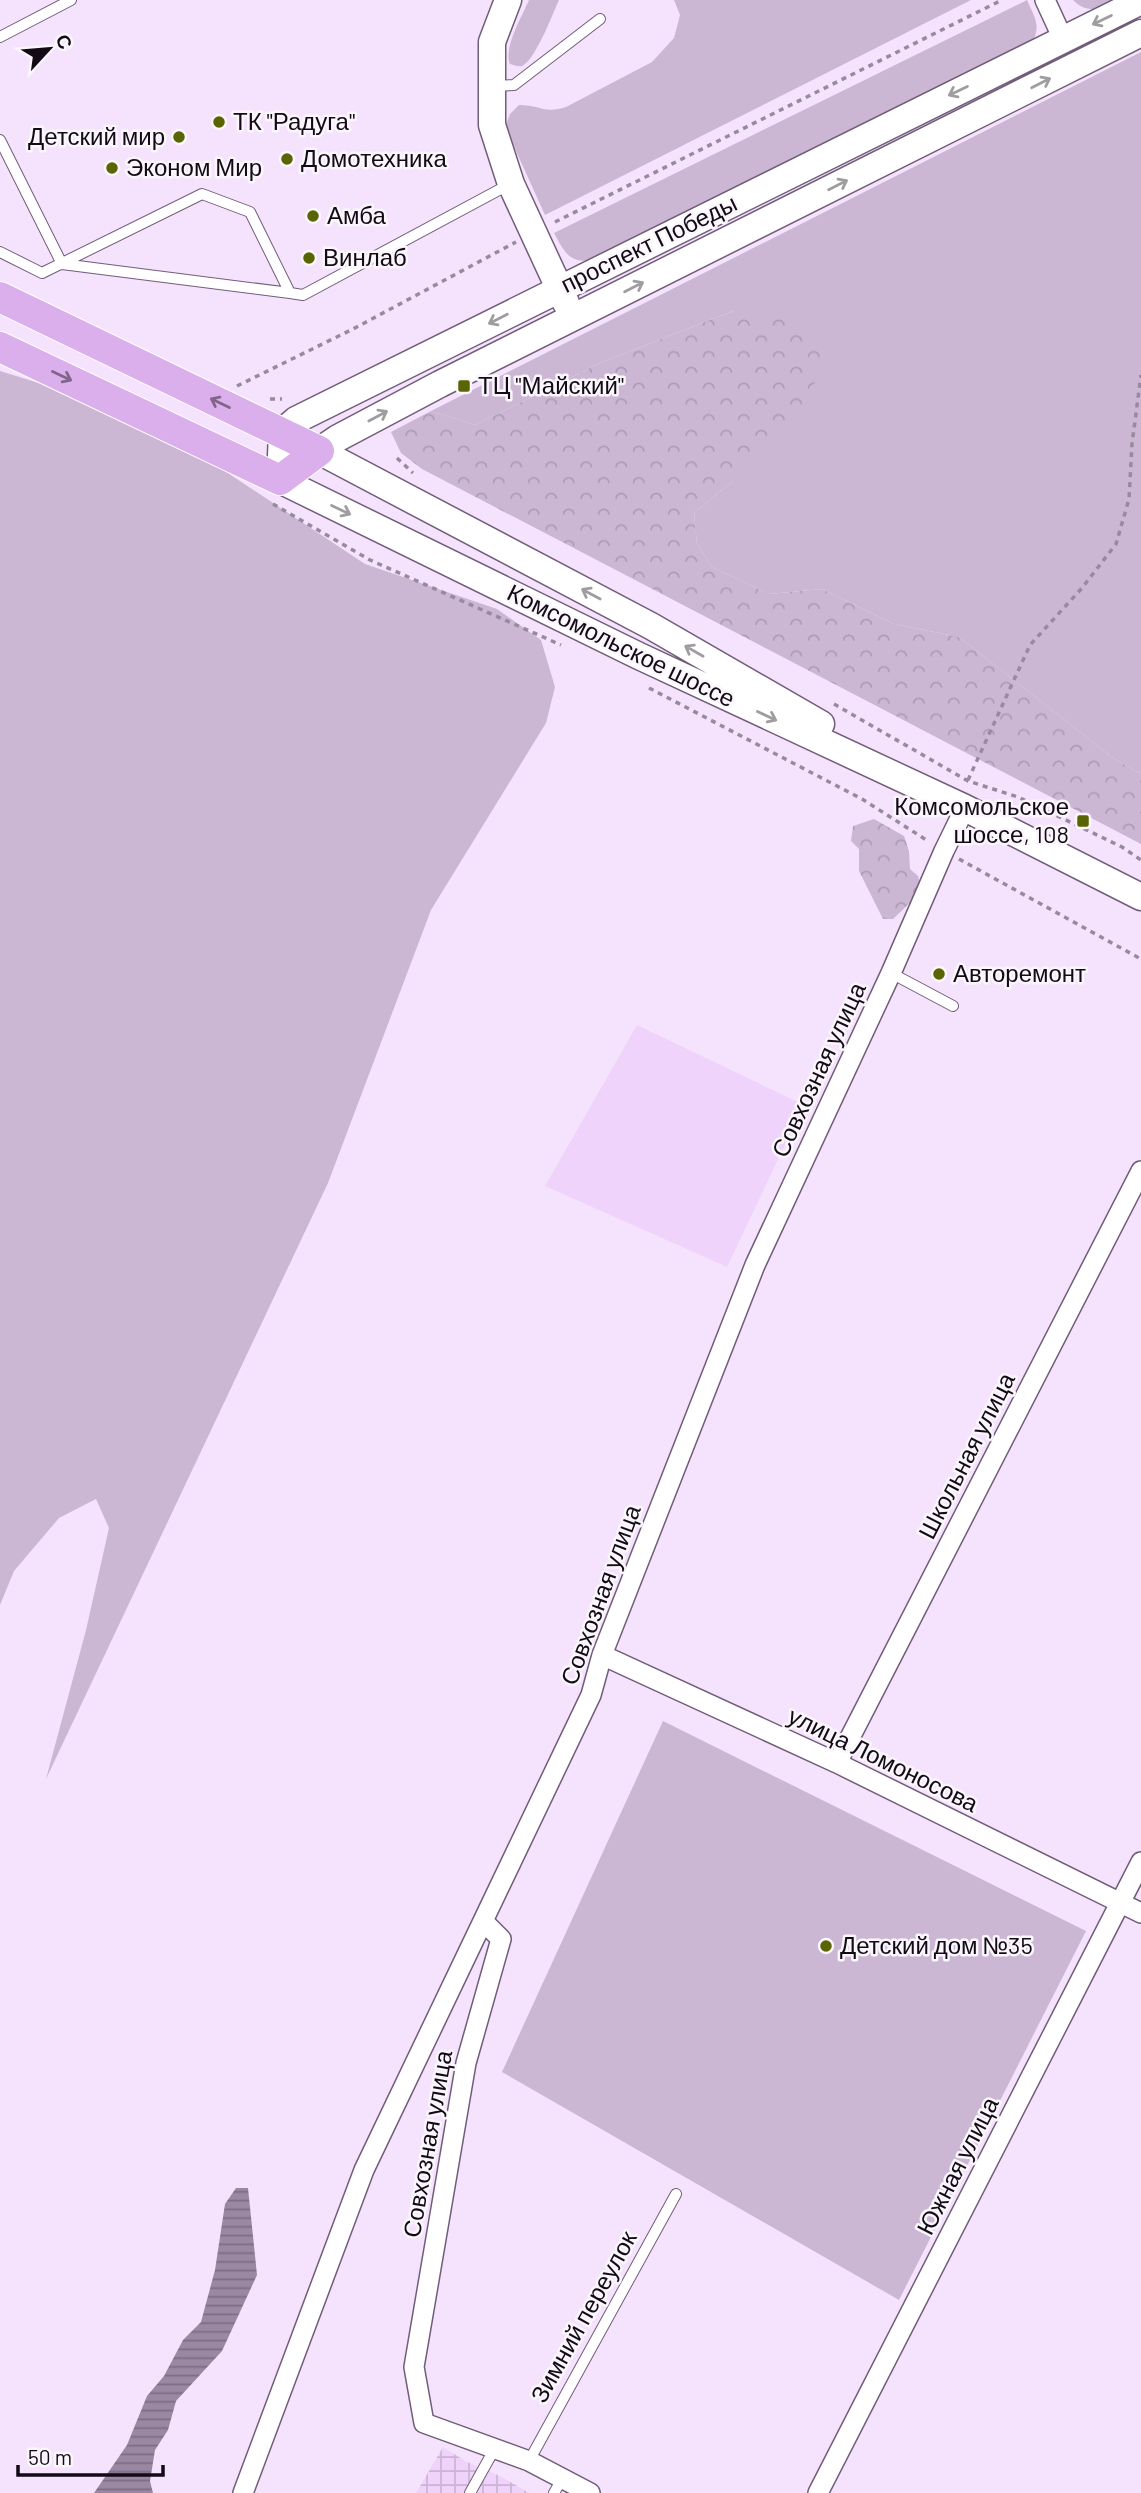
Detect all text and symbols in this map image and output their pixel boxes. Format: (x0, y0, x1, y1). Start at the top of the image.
north arrow (14, 14, 84, 84)
one-way arrow (1092, 14, 1113, 28)
text: С (51, 30, 78, 53)
one-way arrow (1030, 76, 1051, 90)
one-way arrow (948, 85, 969, 99)
place label: ТК "Радуга" (233, 106, 355, 135)
marker: ТК "Радуга" (211, 114, 227, 130)
place label: Детский мир (28, 121, 165, 150)
marker: Детский мир (171, 129, 187, 145)
place label: Домотехника (301, 143, 447, 172)
marker: Домотехника (279, 151, 295, 167)
place label: Эконом Мир (126, 152, 262, 181)
marker: Эконом Мир (104, 160, 120, 176)
one-way arrow (827, 177, 848, 191)
street label: проспект Победы (555, 187, 741, 298)
place label: Амба (327, 200, 386, 229)
marker: Амба (305, 208, 321, 224)
place label: Винлаб (323, 242, 407, 271)
marker: Винлаб (301, 250, 317, 266)
one-way arrow (623, 279, 644, 293)
one-way arrow (488, 313, 509, 326)
one-way arrow (51, 370, 72, 383)
place label: ТЦ "Майский" (478, 370, 624, 399)
marker: ТЦ "Майский" (456, 378, 472, 394)
one-way arrow (210, 395, 231, 409)
one-way arrow (367, 409, 388, 422)
one-way arrow (330, 504, 351, 518)
street label: Комсомольское шоссе (503, 577, 740, 712)
one-way arrow (581, 587, 602, 600)
one-way arrow (684, 644, 705, 657)
one-way arrow (756, 710, 777, 723)
place label: Комсомольское шоссе, 108 (894, 791, 1069, 848)
marker: Комсомольское шоссе, 108 (1075, 813, 1091, 829)
place label: Авторемонт (953, 958, 1086, 987)
marker: Авторемонт (931, 966, 947, 982)
street label: Совхозная улица (764, 977, 871, 1161)
street label: Школьная улица (911, 1367, 1020, 1543)
street label: Совхозная улица (554, 1500, 646, 1689)
street label: улица Ломоносова (784, 1700, 984, 1818)
place label: Детский дом №35 (840, 1930, 1033, 1959)
marker: Детский дом №35 (818, 1938, 834, 1954)
street label: Совхозная улица (396, 2047, 457, 2240)
street label: Южная улица (910, 2091, 1004, 2239)
street label: Зимний переулок (524, 2225, 642, 2407)
scale bar (18, 2434, 163, 2478)
text: 50 m (28, 2444, 72, 2469)

